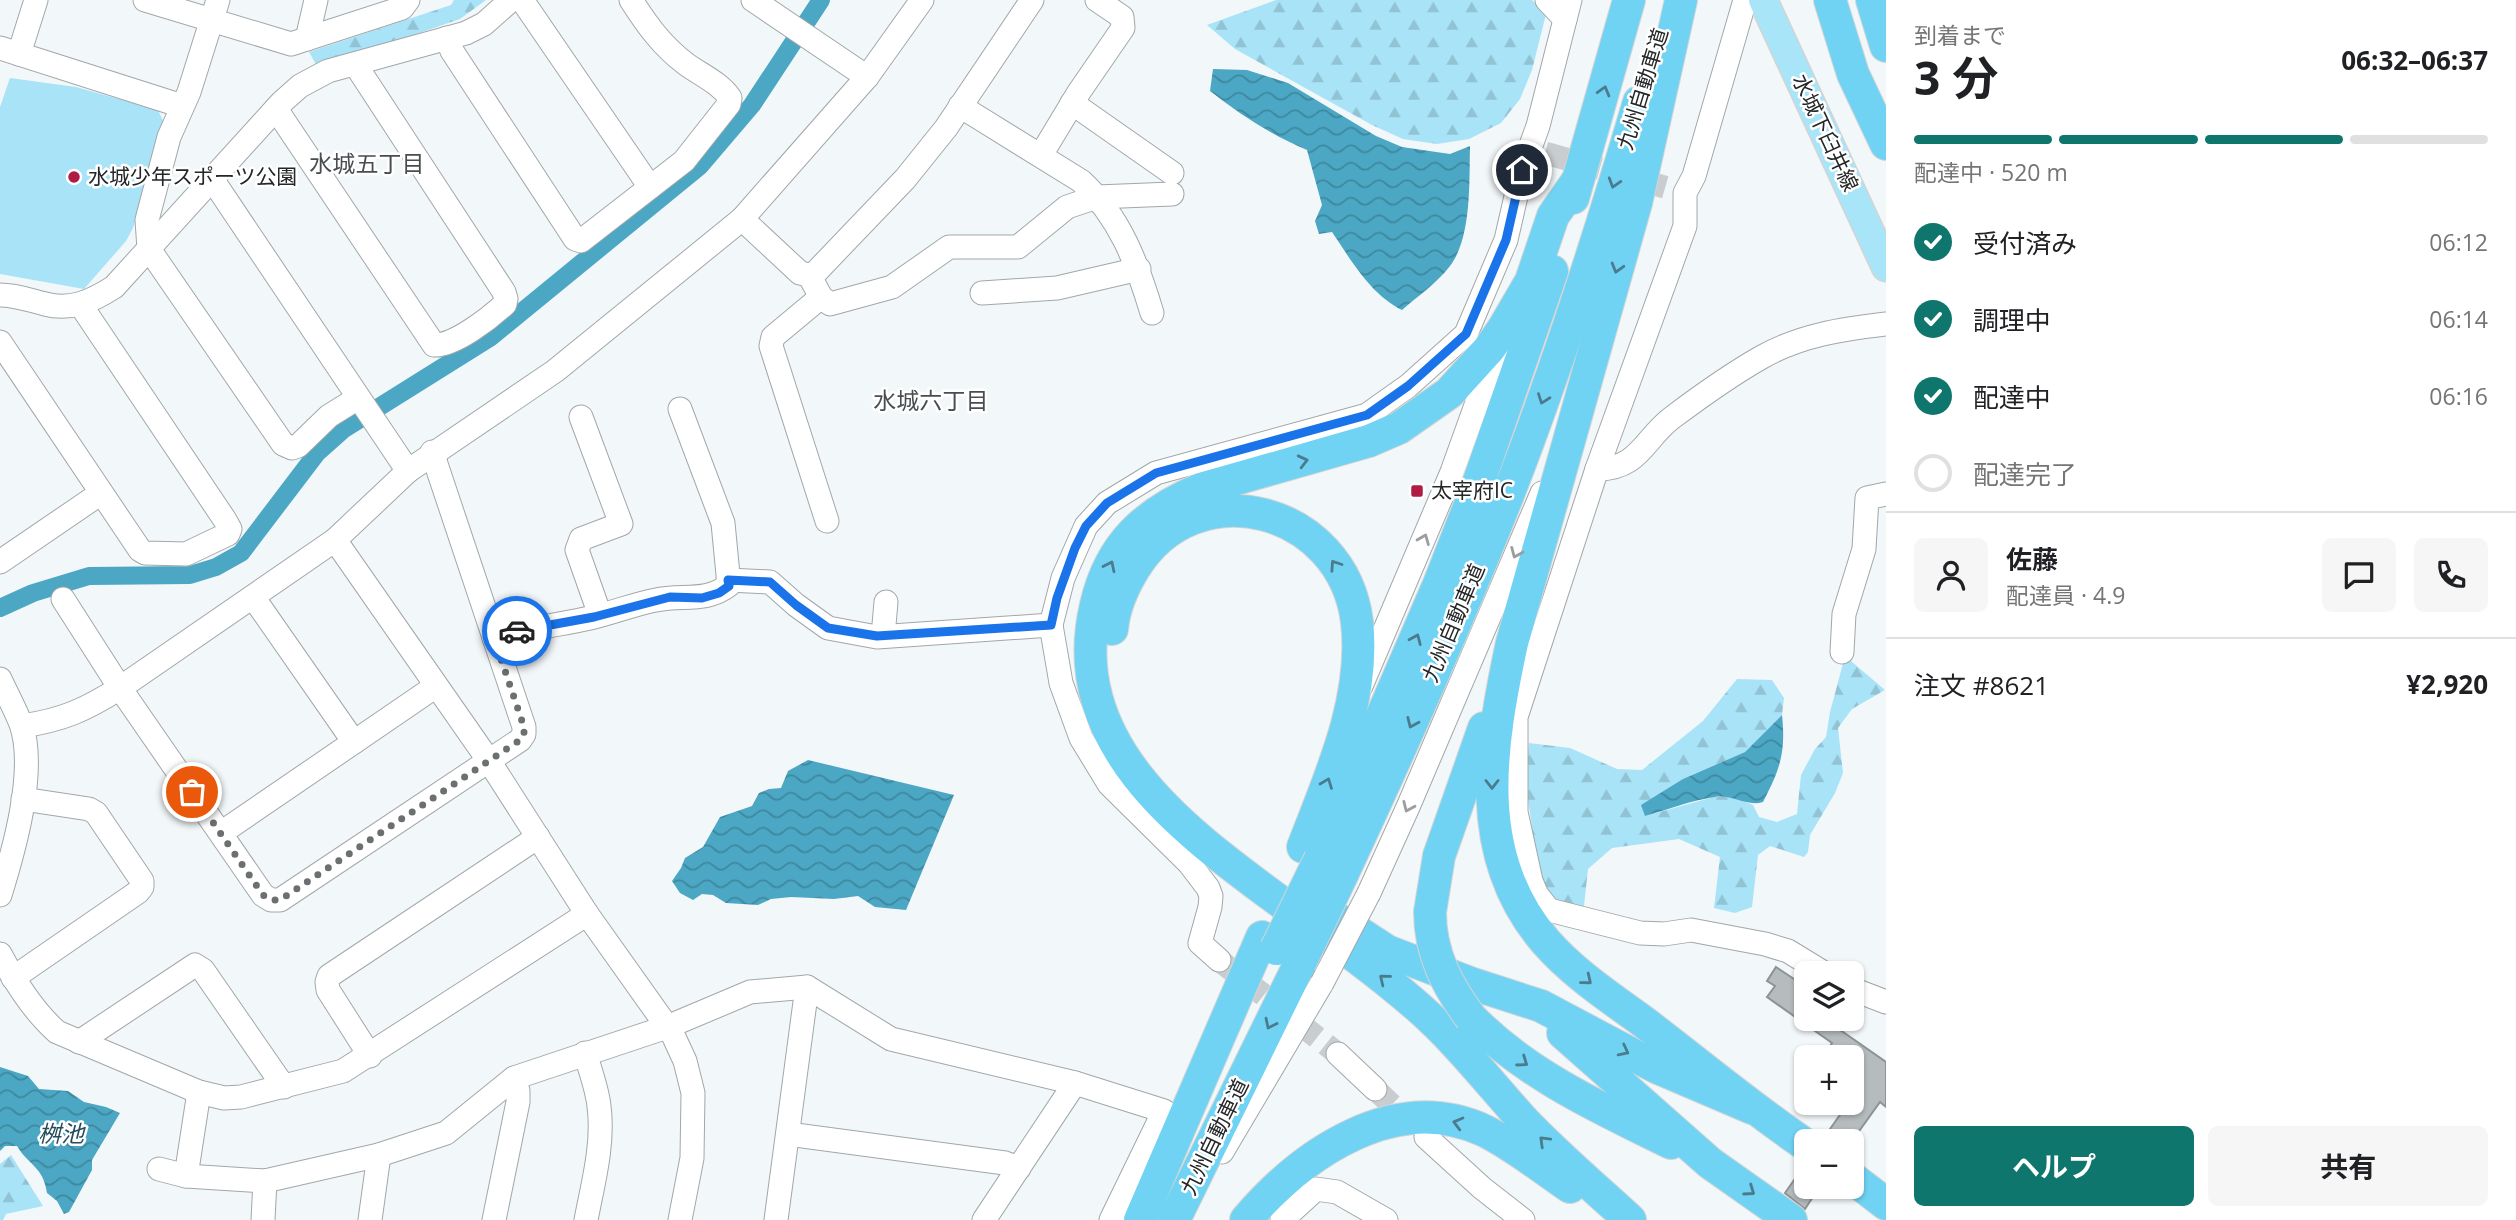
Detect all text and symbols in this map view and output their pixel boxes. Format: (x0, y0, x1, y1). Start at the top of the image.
text: 到着まで (1914, 19, 2006, 51)
street label: 九州自動車道 (1610, 24, 1674, 153)
text: 06:32–06:37 (2341, 42, 2488, 78)
text: 3 分 (1914, 46, 1998, 108)
street label: 水城下臼井線 (1787, 70, 1865, 196)
one-way arrow (1595, 85, 1610, 97)
pin (1492, 140, 1552, 200)
district label: 水城五丁目 (310, 147, 425, 179)
icon: home (1503, 151, 1541, 189)
text: 配達中 · 520 m (1914, 156, 2068, 188)
place label: 水城少年スポーツ公園 (88, 162, 298, 190)
marker: 水城少年スポーツ公園 (66, 169, 82, 185)
one-way arrow (1608, 176, 1623, 188)
icon: check (1914, 223, 1952, 261)
text: 受付済み (1973, 225, 2077, 261)
text: 06:12 (2429, 226, 2488, 258)
one-way arrow (1611, 262, 1626, 274)
icon: check (1914, 300, 1952, 338)
text: 調理中 (1973, 302, 2051, 338)
text: 06:14 (2429, 303, 2488, 335)
icon: check (1914, 377, 1952, 415)
text: 配達中 (1973, 379, 2051, 415)
text: 06:16 (2429, 380, 2488, 412)
district label: 水城六丁目 (874, 384, 989, 416)
one-way arrow (1537, 392, 1551, 404)
one-way arrow (1297, 455, 1309, 469)
text: 配達完了 (1973, 456, 2077, 492)
place label: 太宰府IC (1431, 476, 1513, 504)
marker: 太宰府IC (1409, 483, 1425, 499)
one-way arrow (1416, 534, 1430, 547)
button: person (1914, 538, 1988, 612)
button: chat (2322, 538, 2396, 612)
button: phone (2414, 538, 2488, 612)
text: 佐藤 (2006, 541, 2058, 577)
one-way arrow (1510, 546, 1524, 558)
street label: 九州自動車道 (1416, 559, 1491, 686)
one-way arrow (1102, 560, 1115, 573)
one-way arrow (1331, 560, 1344, 573)
text: 配達員 · 4.9 (2006, 579, 2125, 611)
courier (482, 596, 552, 666)
icon: car (498, 612, 536, 650)
one-way arrow (1408, 634, 1422, 646)
text: ¥2,920 (2406, 666, 2488, 702)
text: 注文 #8621 (1914, 667, 2049, 703)
one-way arrow (1406, 716, 1420, 728)
pin (162, 762, 222, 822)
icon: bag (173, 773, 211, 811)
one-way arrow (1319, 778, 1333, 790)
one-way arrow (1484, 779, 1500, 789)
one-way arrow (1402, 800, 1416, 813)
map controls (1794, 961, 1864, 1199)
button: layers (1794, 961, 1864, 1031)
one-way arrow (1580, 971, 1592, 984)
one-way arrow (1380, 975, 1393, 987)
one-way arrow (1264, 1017, 1278, 1029)
one-way arrow (1617, 1043, 1629, 1056)
button: + (1794, 1045, 1864, 1115)
one-way arrow (1515, 1054, 1528, 1066)
street label: 九州自動車道 (1174, 1074, 1254, 1199)
one-way arrow (1453, 1116, 1465, 1131)
water label: 桝池 (38, 1117, 86, 1149)
button: ヘルプ (1914, 1126, 2194, 1206)
button: 共有 (2208, 1126, 2488, 1206)
button: − (1794, 1129, 1864, 1199)
one-way arrow (1539, 1136, 1552, 1149)
one-way arrow (1742, 1183, 1755, 1195)

